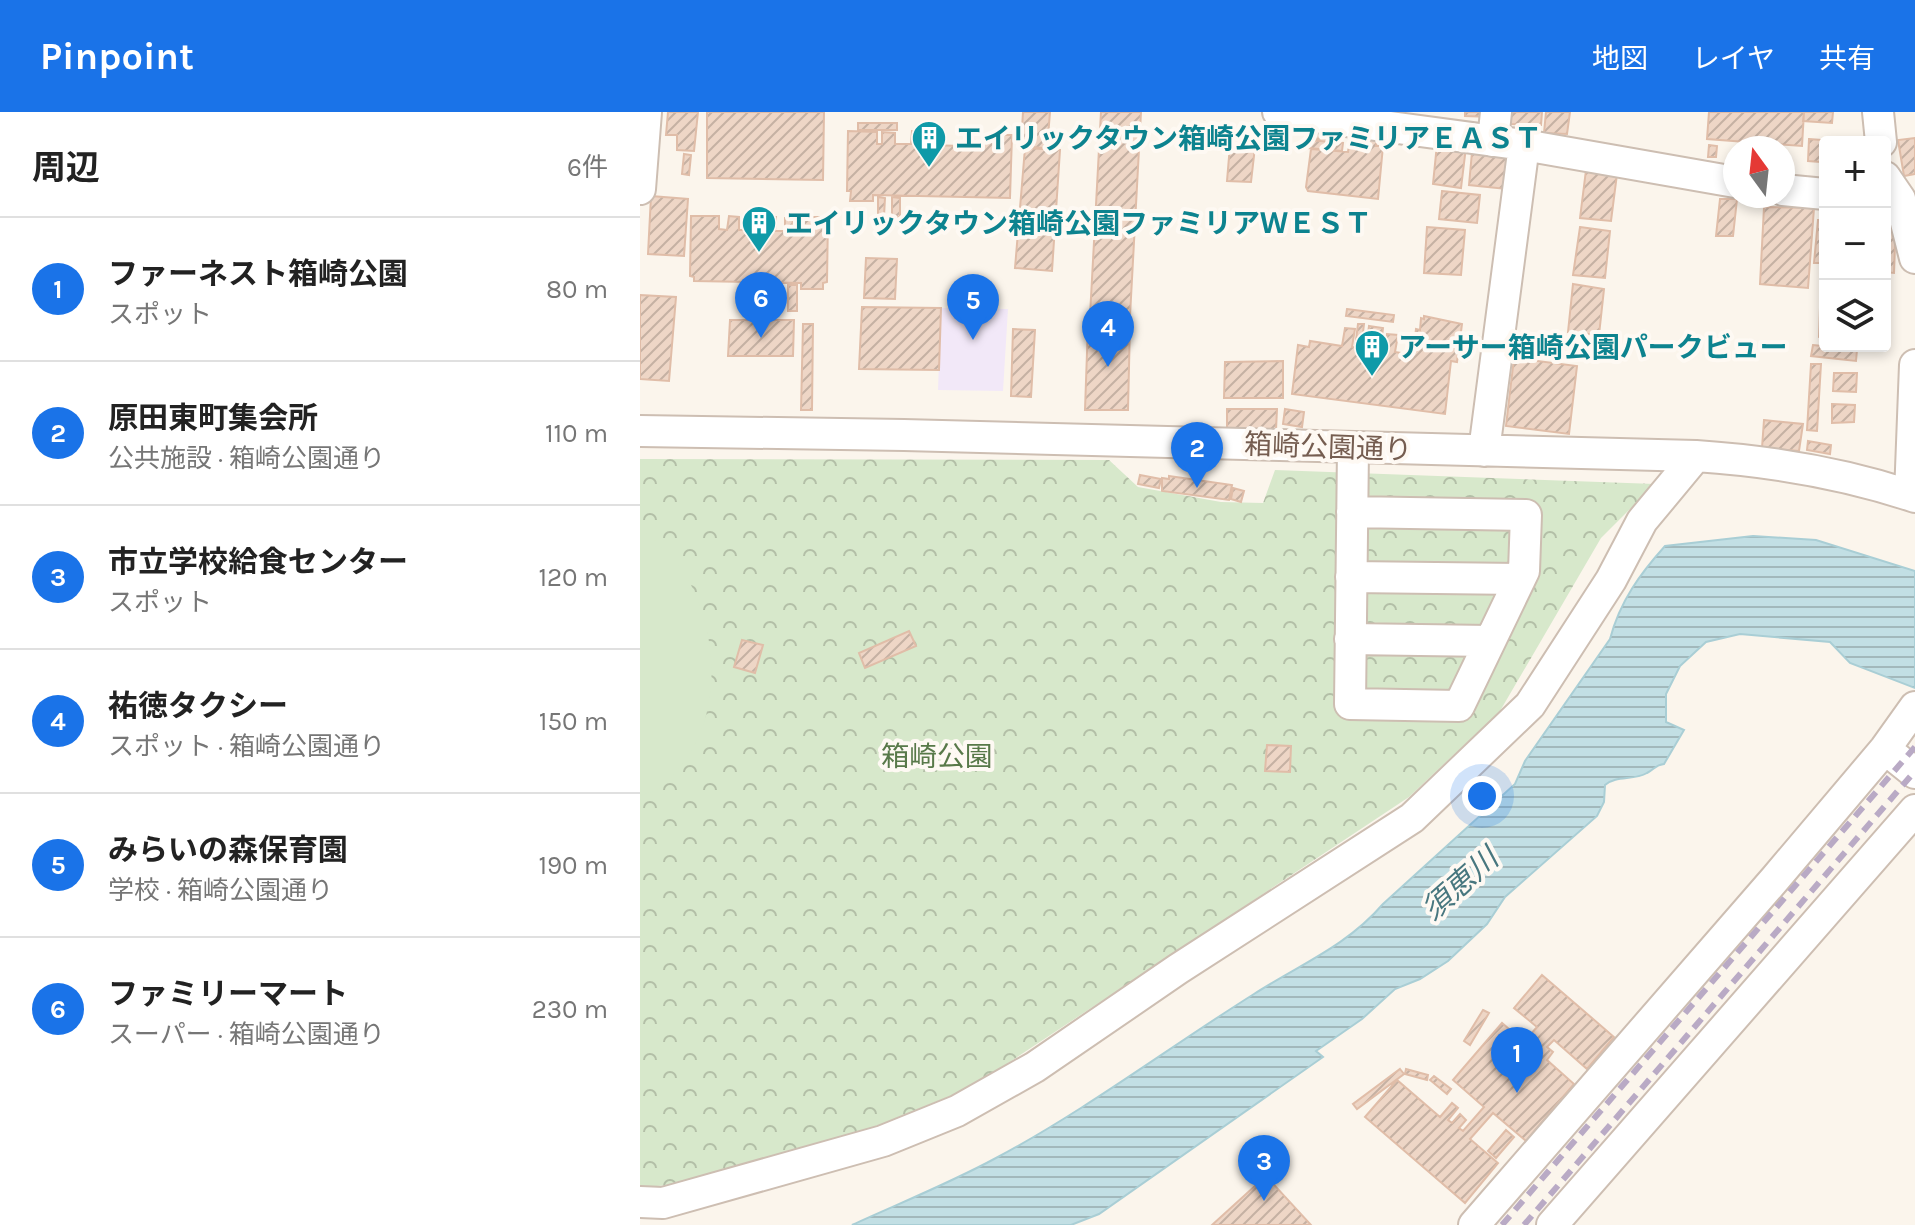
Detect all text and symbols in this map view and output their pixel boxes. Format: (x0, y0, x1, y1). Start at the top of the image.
text: Pinpoint (40, 34, 194, 79)
text: 地図 (1592, 42, 1648, 75)
text: レイヤ (1692, 42, 1775, 75)
text: 共有 (1819, 42, 1875, 75)
building icon: エイリックタウン箱崎公園ファミリアＥＡＳＴ (910, 119, 948, 169)
place label: エイリックタウン箱崎公園ファミリアＥＡＳＴ (955, 122, 1542, 155)
north arrow (1723, 136, 1795, 208)
map controls (1819, 136, 1891, 352)
button: + (1819, 136, 1891, 208)
text: 周辺 (32, 148, 100, 188)
text: 6件 (567, 152, 608, 183)
building icon: エイリックタウン箱崎公園ファミリアＷＥＳＴ (740, 204, 778, 254)
place label: エイリックタウン箱崎公園ファミリアＷＥＳＴ (785, 207, 1372, 240)
button: − (1819, 208, 1891, 280)
text: ファーネスト箱崎公園 (108, 256, 408, 292)
pin: 6 (735, 272, 787, 338)
text: 1 (53, 274, 63, 305)
text: 80 m (546, 274, 608, 305)
pin: 5 (947, 274, 999, 340)
button: layers (1819, 280, 1891, 352)
text: スポット (108, 299, 212, 330)
pin: 4 (1082, 301, 1134, 367)
building icon: アーサー箱崎公園パークビュー (1353, 328, 1391, 378)
place label: アーサー箱崎公園パークビュー (1398, 331, 1788, 364)
text: 原田東町集会所 (108, 400, 318, 436)
text: 2 (50, 418, 66, 449)
text: 110 m (545, 418, 608, 449)
pin: 2 (1171, 422, 1223, 488)
street label: 箱崎公園通り (1243, 428, 1413, 466)
text: 公共施設 · 箱崎公園通り (108, 443, 385, 474)
text: 市立学校給食センター (108, 544, 408, 580)
text: 3 (50, 562, 66, 593)
text: 120 m (538, 562, 608, 593)
text: スポット (108, 587, 212, 618)
text: 祐徳タクシー (108, 688, 288, 724)
text: 4 (50, 706, 66, 737)
text: 150 m (539, 706, 608, 737)
text: スポット · 箱崎公園通り (108, 731, 385, 762)
park label: 箱崎公園 (881, 740, 993, 773)
your location (1462, 776, 1502, 816)
text: みらいの森保育園 (108, 832, 348, 868)
water label: 須恵川 (1415, 839, 1508, 927)
text: 5 (50, 850, 66, 881)
text: 190 m (538, 850, 608, 881)
text: 学校 · 箱崎公園通り (108, 875, 333, 906)
text: ファミリーマート (108, 976, 348, 1012)
text: 6 (50, 994, 66, 1025)
text: 230 m (532, 994, 608, 1025)
text: スーパー · 箱崎公園通り (108, 1019, 385, 1050)
pin: 1 (1491, 1027, 1543, 1093)
pin: 3 (1238, 1135, 1290, 1201)

